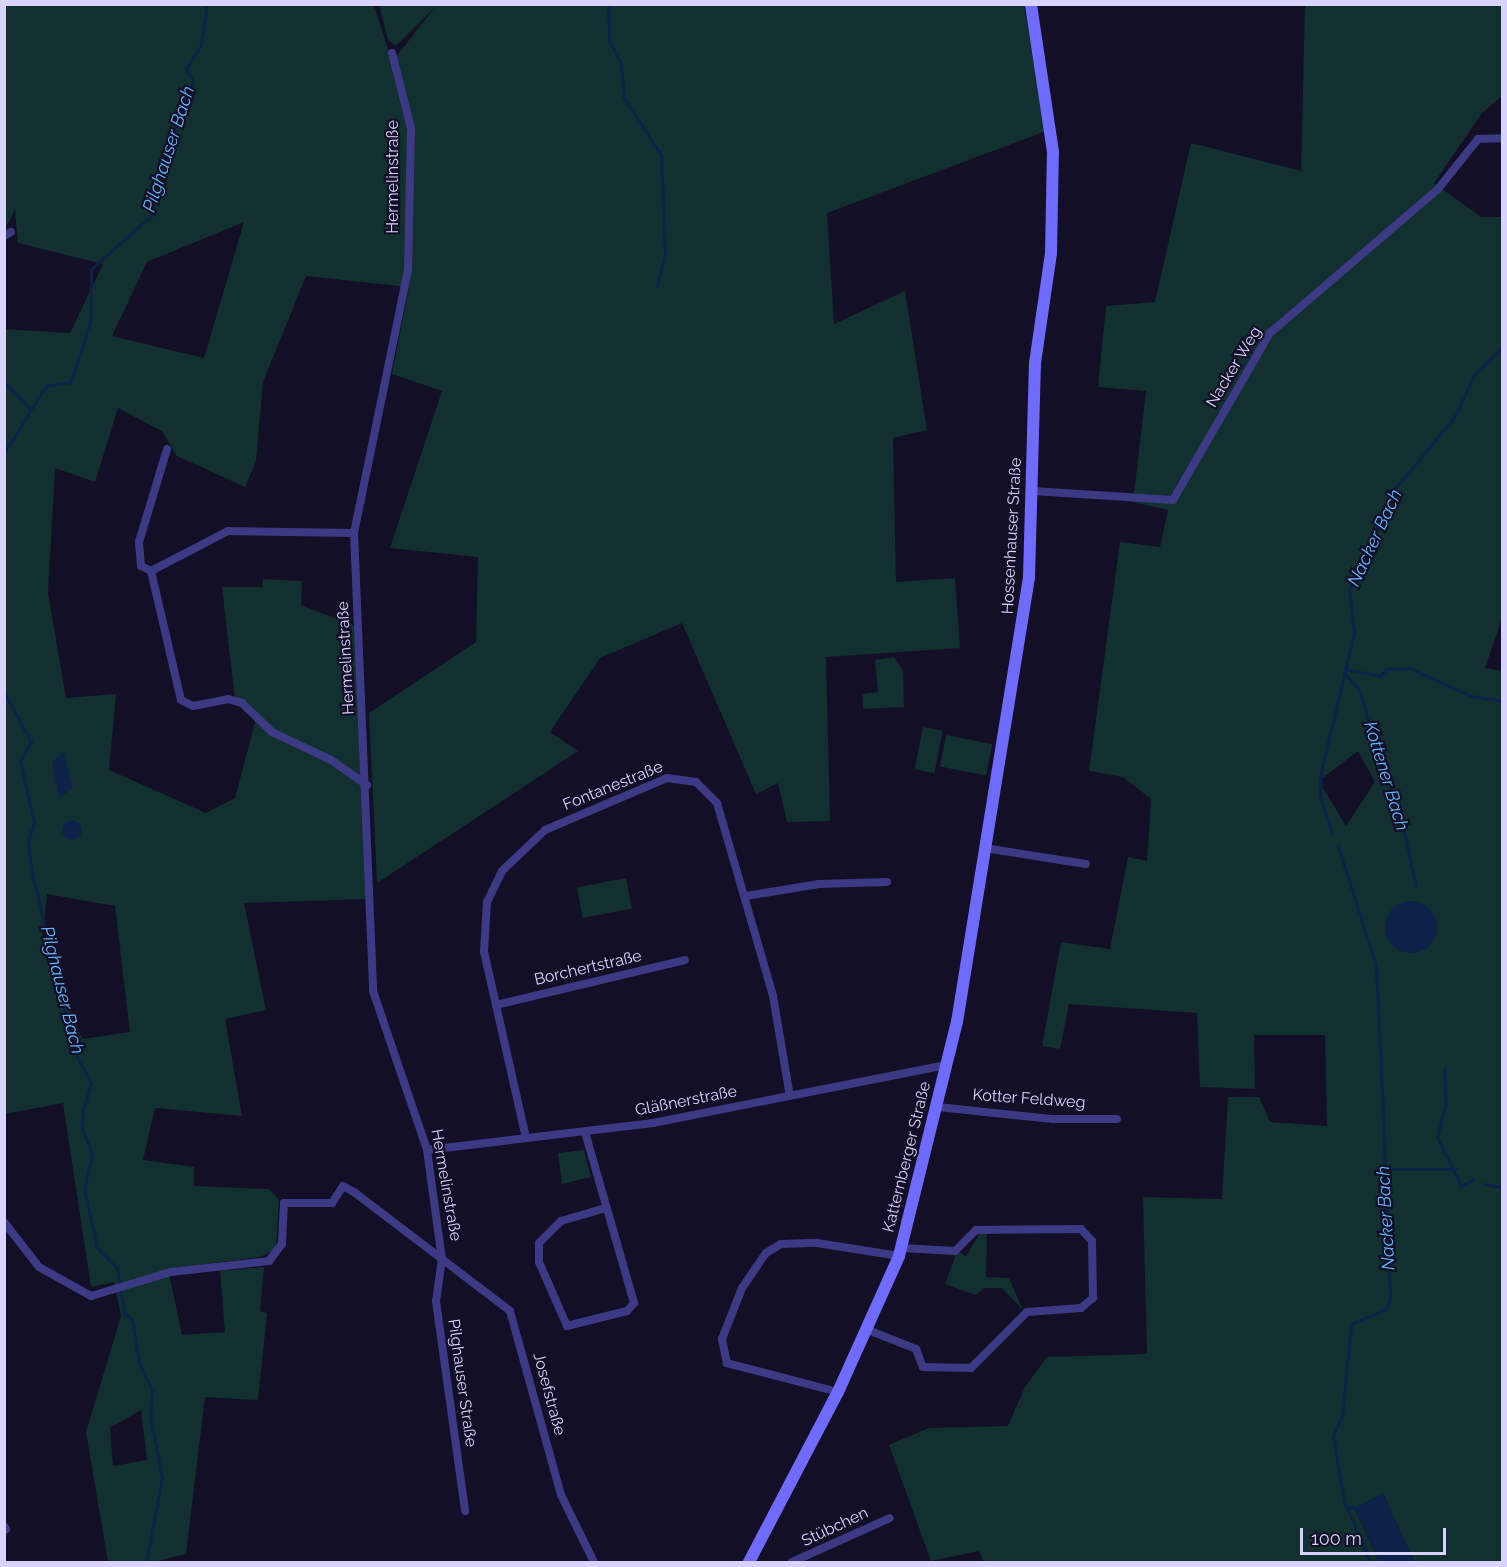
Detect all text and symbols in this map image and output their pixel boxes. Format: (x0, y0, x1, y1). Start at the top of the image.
water label: Pilghauser Bach (138, 83, 200, 215)
street label: Hermelinstraße (383, 120, 403, 234)
street label: Nacker Weg (1202, 323, 1266, 411)
street label: Hossenhauser Straße (998, 457, 1026, 615)
water label: Nacker Bach (1343, 486, 1407, 590)
street label: Hermelinstraße (333, 601, 359, 715)
water label: Kottener Bach (1359, 718, 1413, 834)
street label: Fontanestraße (560, 757, 666, 815)
water label: Pilghauser Bach (36, 924, 88, 1056)
street label: Borchertstraße (532, 946, 644, 990)
street label: Katternberger Straße (879, 1080, 935, 1234)
street label: Gläßnerstraße (633, 1082, 739, 1120)
street label: Kotter Feldweg (972, 1085, 1086, 1113)
street label: Hermelinstraße (427, 1127, 465, 1243)
water label: Nacker Bach (1372, 1165, 1400, 1271)
street label: Pilghauser Straße (443, 1318, 481, 1448)
street label: Josefstraße (529, 1350, 569, 1438)
street label: Stübchen (799, 1503, 871, 1551)
scale bar (1303, 1516, 1448, 1554)
text: 100 m (1311, 1528, 1362, 1549)

